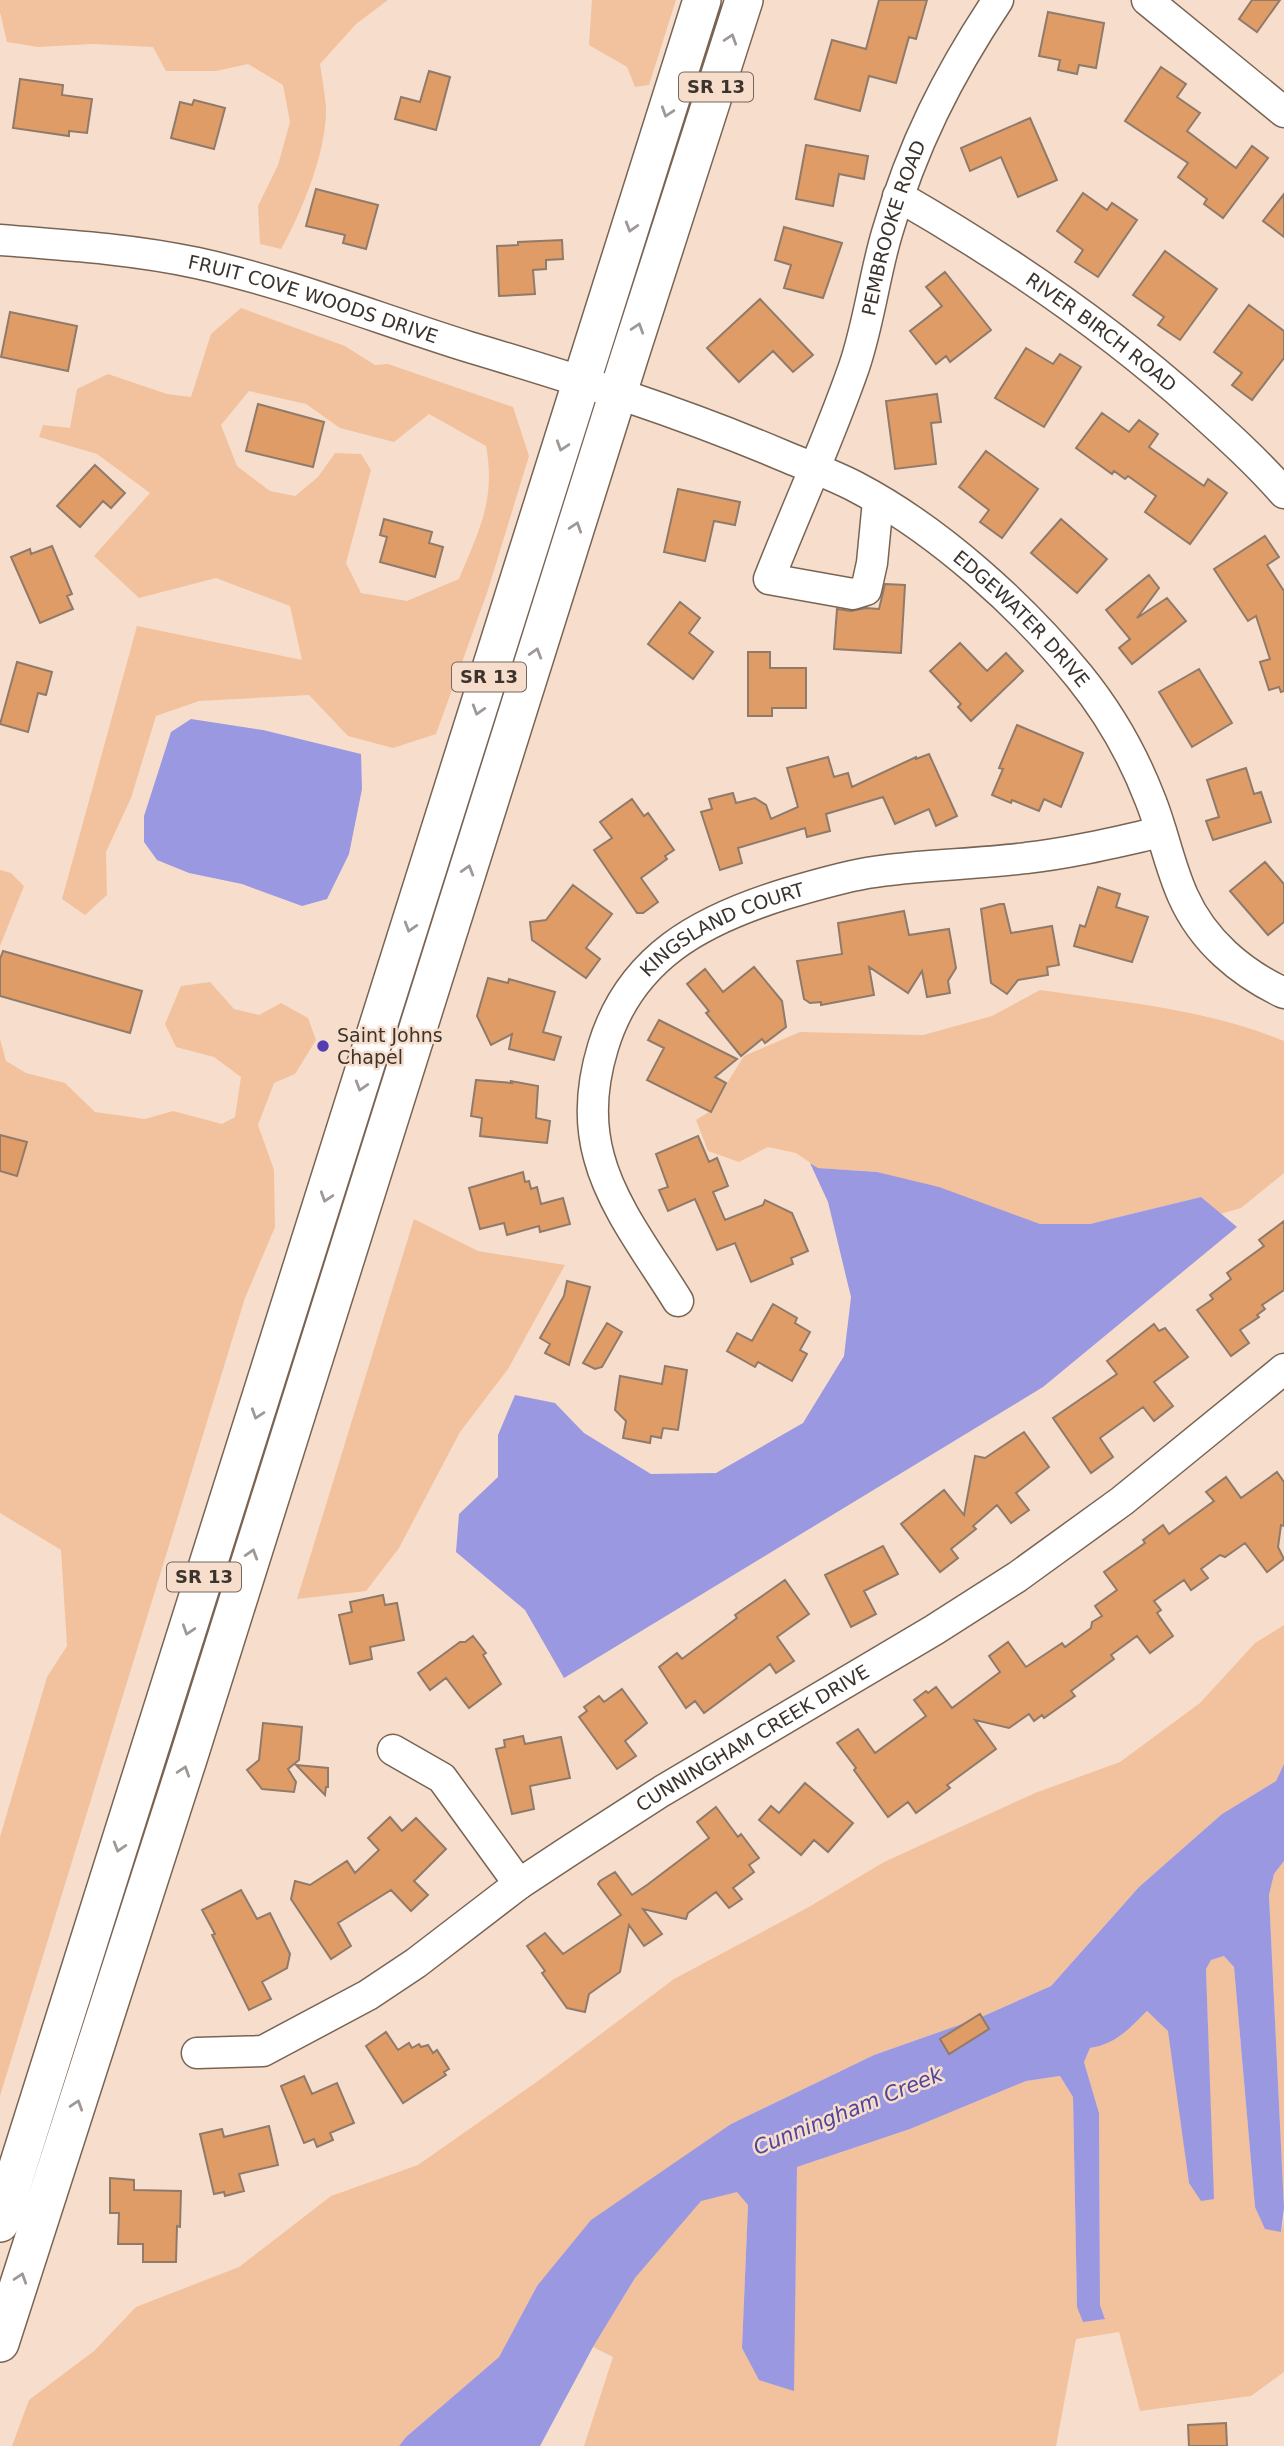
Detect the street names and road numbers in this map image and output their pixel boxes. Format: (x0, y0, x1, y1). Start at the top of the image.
road number: SR 13 (679, 72, 753, 102)
street label: PEMBROOKE ROAD (857, 137, 930, 318)
street label: FRUIT COVE WOODS DRIVE (186, 250, 441, 347)
street label: RIVER BIRCH ROAD (1022, 268, 1181, 396)
street label: EDGEWATER DRIVE (949, 546, 1094, 691)
road number: SR 13 (452, 662, 526, 692)
street label: KINGSLAND COURT (635, 878, 807, 981)
road number: SR 13 (167, 1562, 241, 1592)
street label: CUNNINGHAM CREEK DRIVE (632, 1660, 873, 1816)

